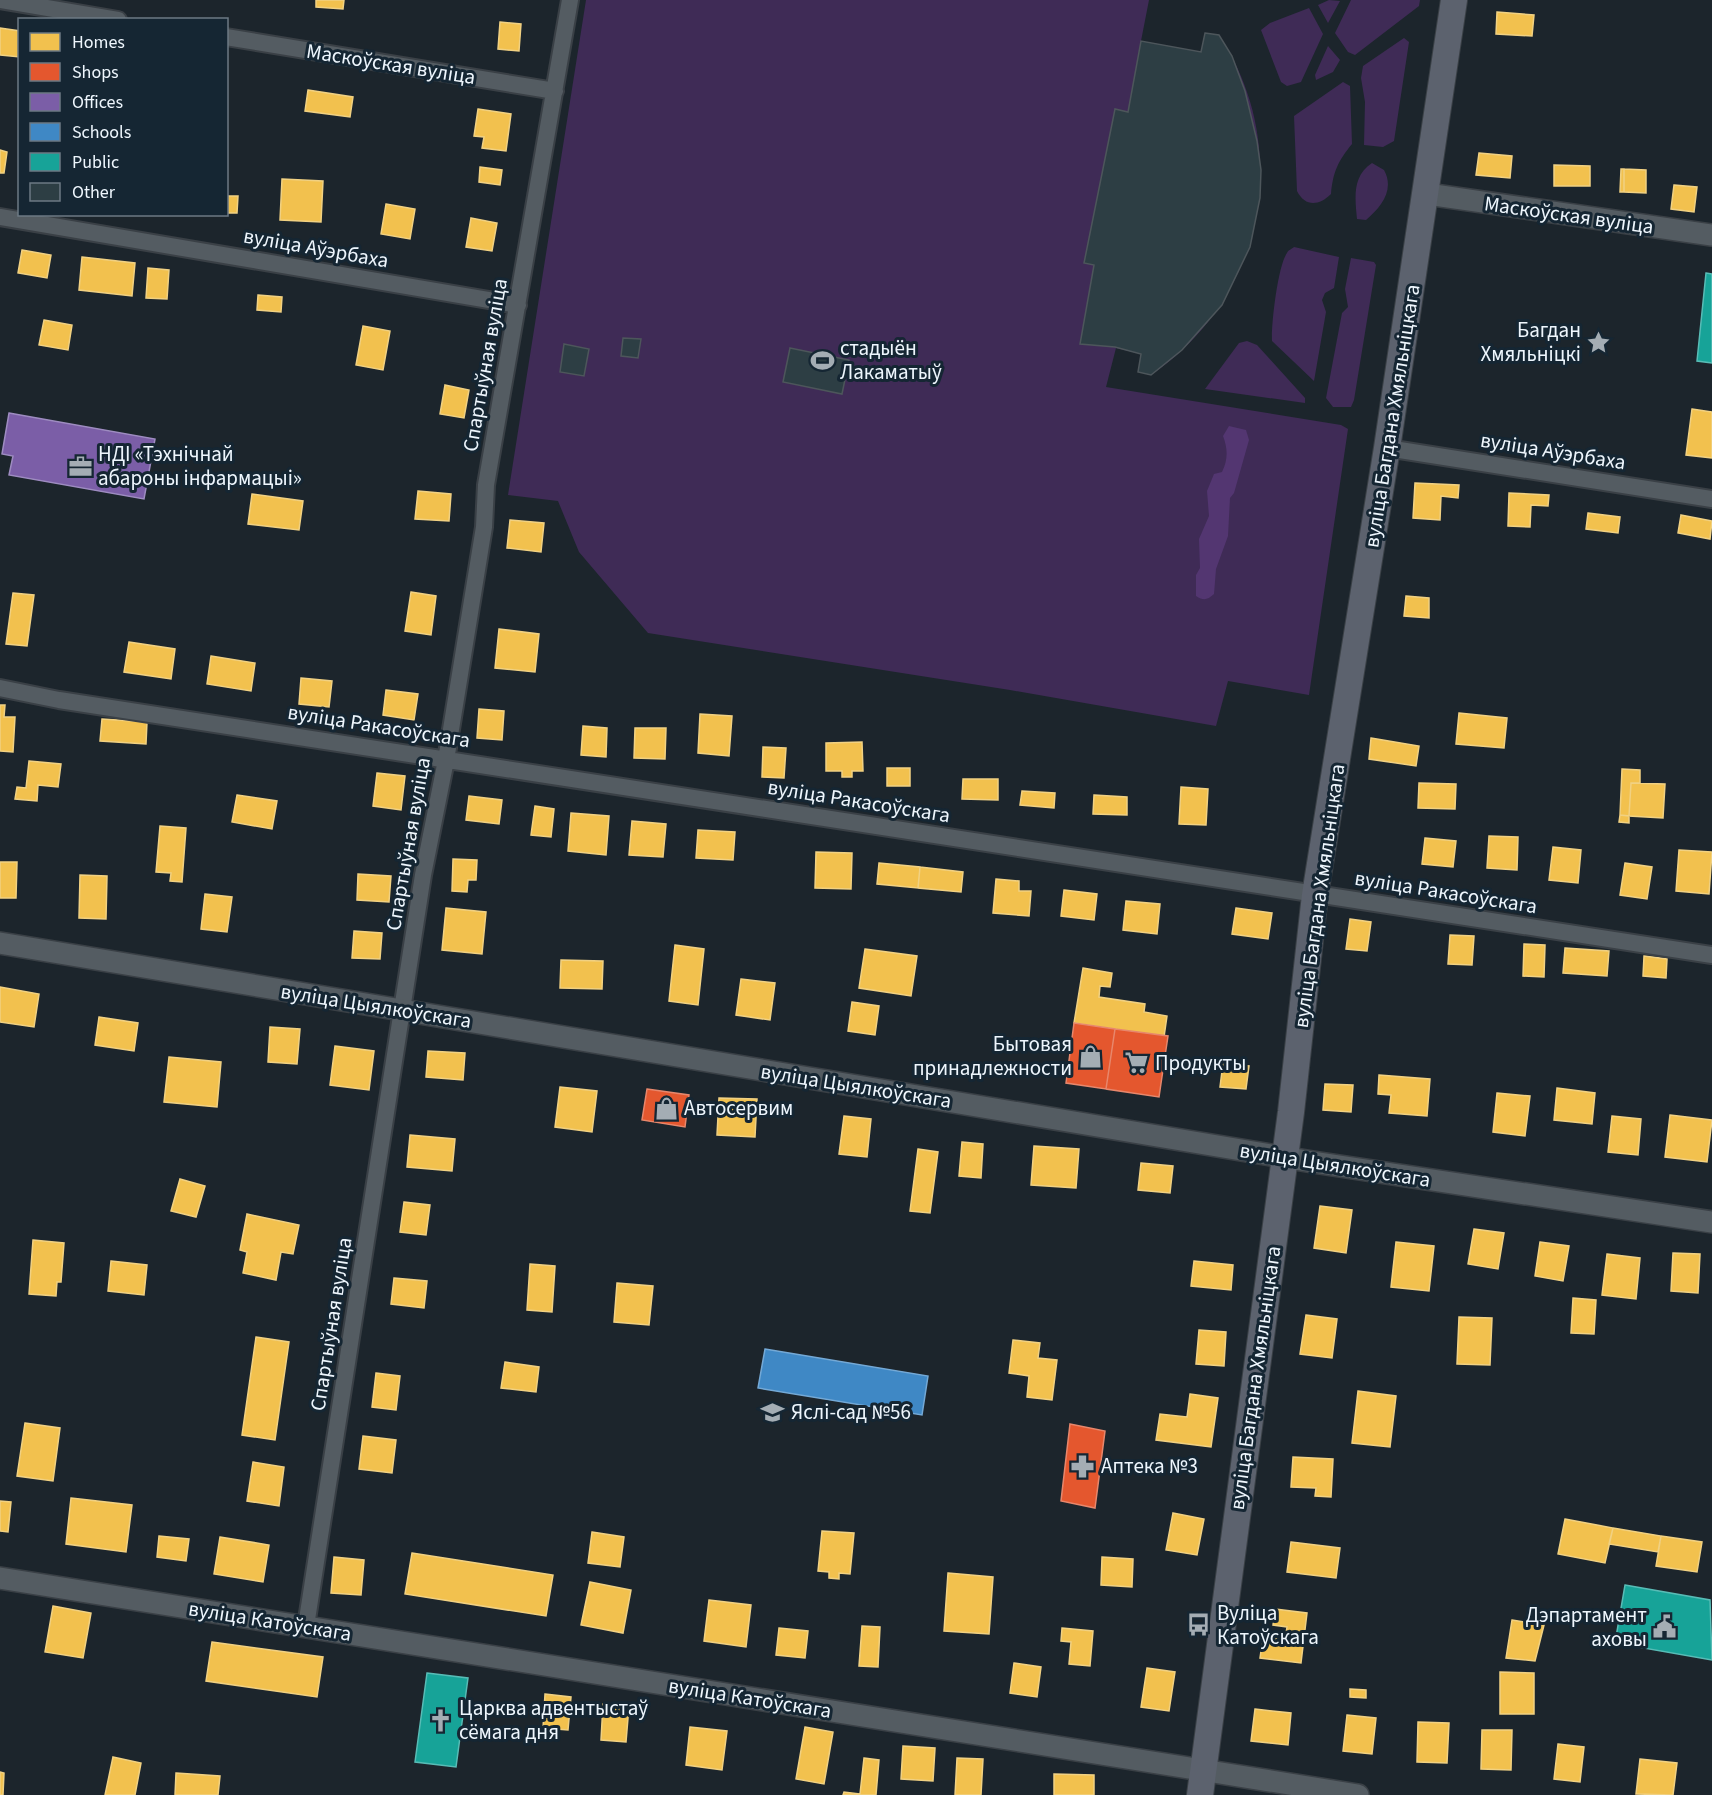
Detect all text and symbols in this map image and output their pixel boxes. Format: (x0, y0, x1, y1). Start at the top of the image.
legend (18, 18, 228, 216)
text: Homes (72, 30, 125, 55)
street label: Маскоўская вуліца (304, 36, 478, 92)
text: Shops (72, 60, 119, 85)
text: Offices (72, 90, 123, 115)
text: Schools (72, 120, 131, 145)
text: Public (72, 150, 119, 175)
text: Other (72, 180, 116, 205)
street label: Маскоўская вуліца (1482, 188, 1656, 242)
street label: вуліца Аўэрбаха (241, 220, 391, 276)
street label: Спартыўная вуліца (455, 276, 515, 454)
street label: вуліца Багдана Хмяльніцкага (1356, 282, 1428, 550)
place label: Багдан Хмяльніцкі (1480, 315, 1581, 369)
place icon: Багдан Хмяльніцкі (1586, 329, 1612, 355)
place label: стадыён Лакаматыў (840, 333, 942, 387)
sports icon: стадыён Лакаматыў (809, 347, 835, 373)
street label: вуліца Аўэрбаха (1478, 425, 1628, 477)
place label: НДІ «Тэхнічнай абароны інфармацыі» (98, 439, 302, 493)
office icon: НДІ «Тэхнічнай абароны інфармацыі» (67, 453, 93, 479)
street label: вуліца Ракасоўскага (286, 697, 472, 755)
street label: Спартыўная вуліца (378, 755, 438, 933)
street label: вуліца Багдана Хмяльніцкага (1286, 762, 1352, 1030)
street label: вуліца Ракасоўскага (766, 772, 952, 830)
street label: вуліца Ракасоўскага (1353, 863, 1539, 921)
street label: вуліца Цыялкоўскага (278, 976, 474, 1036)
place label: Бытовая принадлежности (913, 1029, 1072, 1083)
shop icon: Бытовая принадлежности (1077, 1043, 1103, 1069)
place label: Продукты (1155, 1048, 1246, 1078)
supermarket icon: Продукты (1124, 1050, 1150, 1076)
street label: вуліца Цыялкоўскага (758, 1056, 954, 1116)
place label: Автосервим (684, 1093, 793, 1123)
shop icon: Автосервим (653, 1095, 679, 1121)
street label: вуліца Цыялкоўскага (1237, 1135, 1433, 1195)
street label: Спартыўная вуліца (302, 1235, 360, 1413)
street label: вуліца Багдана Хмяльніцкага (1222, 1244, 1288, 1512)
place label: Яслі-сад №56 (791, 1397, 911, 1427)
school or university icon: Яслі-сад №56 (760, 1399, 786, 1425)
place label: Аптека №3 (1101, 1451, 1198, 1481)
pharmacy icon: Аптека №3 (1070, 1453, 1096, 1479)
street label: вуліца Катоўскага (186, 1593, 354, 1649)
place label: Вуліца Катоўскага (1217, 1598, 1319, 1652)
place label: Дэпартамент аховы (1525, 1600, 1647, 1654)
bus stop icon: Вуліца Катоўскага (1186, 1612, 1212, 1638)
public building icon: Дэпартамент аховы (1652, 1614, 1678, 1640)
street label: вуліца Катоўскага (666, 1670, 834, 1726)
place label: Царква адвентыстаў сёмага дня (459, 1693, 648, 1747)
church icon: Царква адвентыстаў сёмага дня (428, 1707, 454, 1733)

